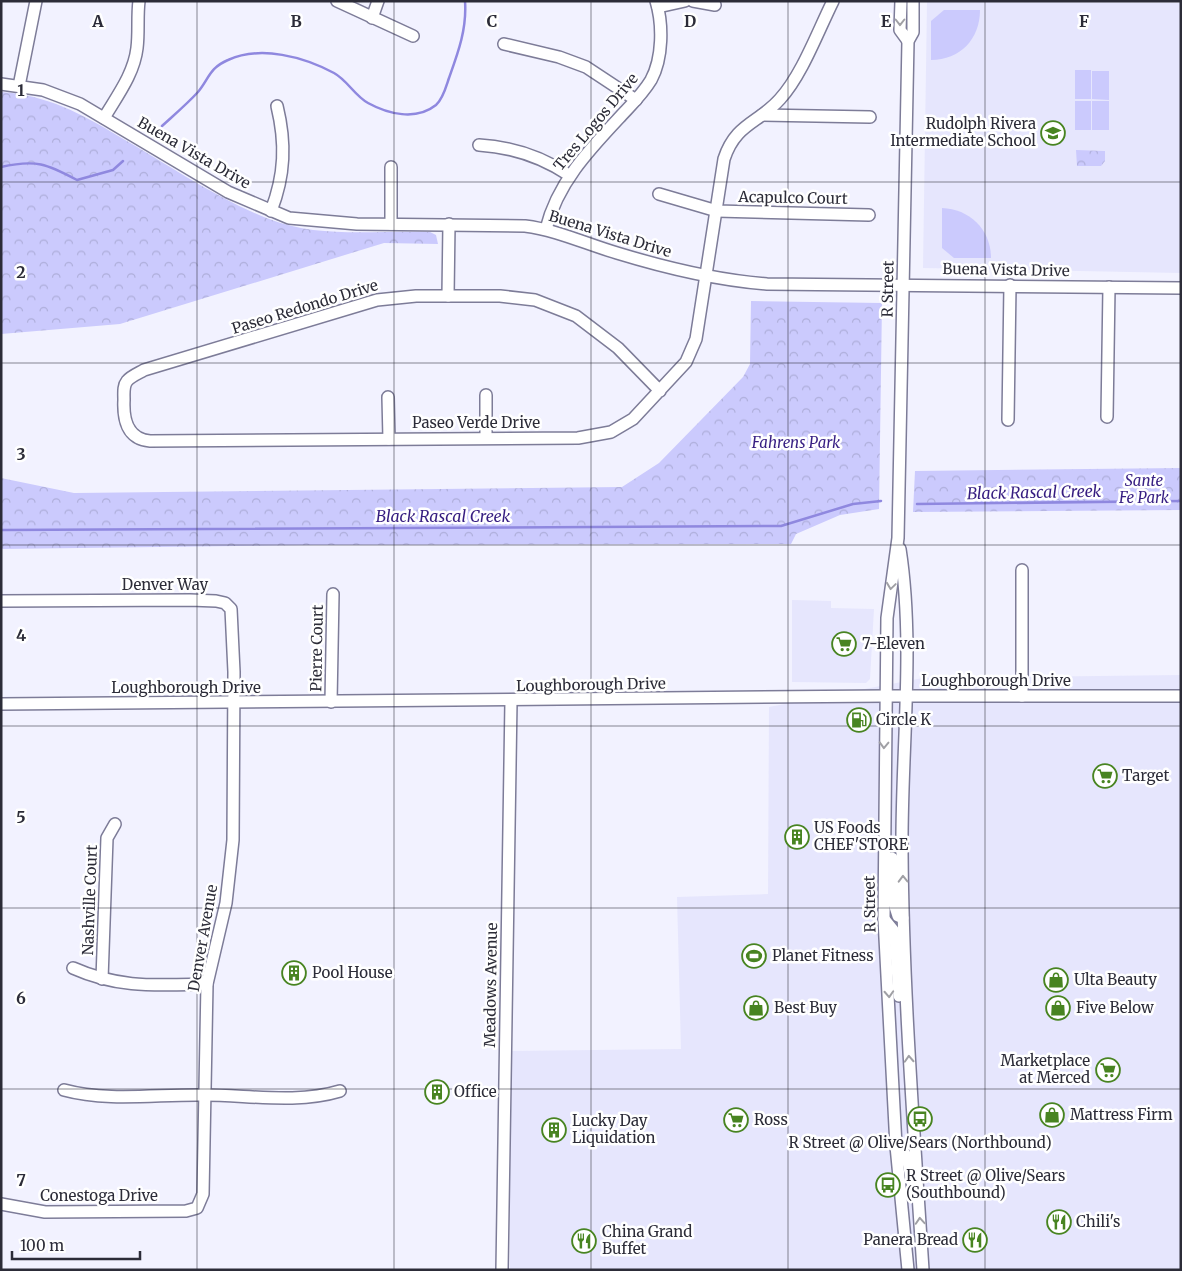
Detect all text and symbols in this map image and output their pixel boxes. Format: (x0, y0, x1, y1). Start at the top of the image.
text: A (91, 11, 104, 31)
text: B (290, 11, 302, 31)
text: C (487, 11, 497, 31)
text: D (684, 11, 696, 31)
text: E (881, 11, 892, 31)
text: F (1079, 11, 1089, 31)
one-way arrow (895, 18, 906, 26)
street label: Tres Logos Drive (549, 69, 642, 174)
text: 1 (17, 80, 25, 100)
street label: Buena Vista Drive (134, 113, 254, 193)
place label: Rudolph Rivera Intermediate School (890, 114, 1036, 150)
school or university icon: Rudolph Rivera Intermediate School (1040, 120, 1066, 146)
street label: Acapulco Court (737, 187, 848, 208)
street label: Buena Vista Drive (546, 206, 674, 261)
street label: Buena Vista Drive (942, 259, 1070, 280)
street label: R Street (878, 260, 897, 318)
text: 2 (16, 262, 26, 282)
street label: Paseo Redondo Drive (229, 275, 380, 338)
street label: Paseo Verde Drive (412, 413, 540, 432)
park label: Fahrens Park (751, 433, 841, 452)
text: 3 (16, 444, 26, 464)
park label: Sante Fe Park (1118, 471, 1170, 507)
water label: Black Rascal Creek (967, 481, 1102, 503)
water label: Black Rascal Creek (376, 506, 510, 526)
street label: Denver Way (122, 575, 208, 594)
one-way arrow (886, 582, 897, 590)
street label: Pierre Court (306, 604, 327, 692)
text: 4 (16, 625, 26, 645)
supermarket icon: 7-Eleven (831, 631, 857, 657)
place label: 7-Eleven (862, 634, 925, 653)
street label: Loughborough Drive (921, 671, 1071, 690)
street label: Loughborough Drive (516, 674, 666, 695)
street label: Loughborough Drive (111, 678, 261, 697)
fuel station icon: Circle K (846, 707, 872, 733)
place label: Circle K (876, 710, 931, 729)
one-way arrow (879, 741, 890, 749)
supermarket icon: Target (1092, 763, 1118, 789)
place label: Target (1122, 766, 1169, 785)
text: 5 (16, 807, 26, 827)
place label: US Foods CHEF'STORE (814, 818, 909, 854)
building icon: US Foods CHEF'STORE (784, 824, 810, 850)
street label: Nashville Court (78, 844, 101, 956)
street label: R Street (860, 875, 879, 933)
one-way arrow (897, 875, 908, 883)
street label: Denver Avenue (184, 883, 221, 993)
street label: Meadows Avenue (480, 922, 501, 1048)
sports icon: Planet Fitness (741, 943, 767, 969)
place label: Planet Fitness (772, 946, 874, 965)
building icon: Pool House (281, 960, 307, 986)
place label: Pool House (312, 963, 393, 982)
shop icon: Ulta Beauty (1043, 967, 1069, 993)
place label: Ulta Beauty (1074, 970, 1157, 989)
text: 6 (16, 988, 26, 1008)
one-way arrow (883, 991, 894, 999)
shop icon: Best Buy (743, 995, 769, 1021)
shop icon: Five Below (1045, 995, 1071, 1021)
place label: Best Buy (774, 998, 837, 1017)
place label: Five Below (1076, 998, 1154, 1017)
place label: Marketplace at Merced (1001, 1051, 1090, 1087)
one-way arrow (904, 1055, 915, 1063)
supermarket icon: Marketplace at Merced (1095, 1057, 1121, 1083)
building icon: Office (424, 1079, 450, 1105)
place label: Office (454, 1082, 497, 1101)
shop icon: Mattress Firm (1039, 1102, 1065, 1128)
place label: Mattress Firm (1070, 1105, 1173, 1124)
bus stop icon: R Street @ Olive/Sears (Northbound) (907, 1106, 933, 1132)
supermarket icon: Ross (723, 1107, 749, 1133)
place label: Ross (754, 1110, 788, 1129)
place label: Lucky Day Liquidation (572, 1111, 656, 1147)
building icon: Lucky Day Liquidation (541, 1117, 567, 1143)
place label: R Street @ Olive/Sears (Northbound) (788, 1133, 1052, 1152)
place label: R Street @ Olive/Sears (Southbound) (906, 1166, 1065, 1202)
text: 7 (16, 1170, 26, 1190)
bus stop icon: R Street @ Olive/Sears (Southbound) (875, 1172, 901, 1198)
street label: Conestoga Drive (40, 1186, 158, 1205)
restaurant icon: Chili's (1046, 1209, 1072, 1235)
place label: Chili's (1076, 1212, 1120, 1231)
one-way arrow (914, 1217, 925, 1225)
place label: China Grand Buffet (602, 1222, 692, 1258)
restaurant icon: Panera Bread (962, 1227, 988, 1253)
scale bar (12, 1228, 140, 1260)
restaurant icon: China Grand Buffet (571, 1228, 597, 1254)
place label: Panera Bread (863, 1230, 958, 1249)
text: 100 m (20, 1236, 64, 1255)

